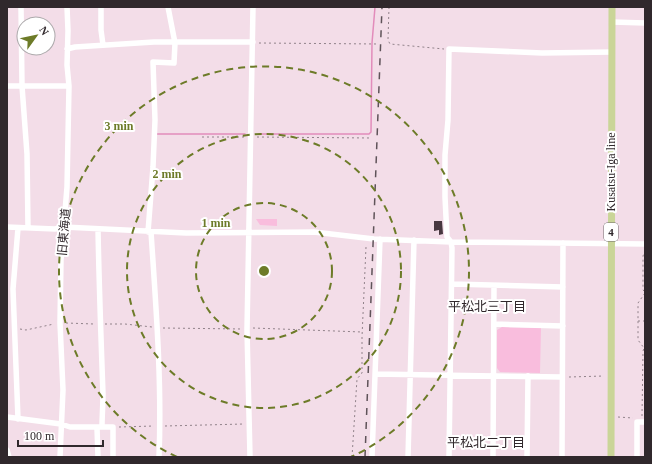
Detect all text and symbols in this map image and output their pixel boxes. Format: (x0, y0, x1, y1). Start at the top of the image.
north arrow (16, 16, 56, 56)
text: N (37, 24, 52, 37)
text: 3 min (104, 119, 134, 133)
street label: Kusatsu-Iga line (604, 133, 618, 211)
text: 2 min (152, 167, 182, 181)
street label: 旧東海道 (55, 207, 73, 257)
text: 1 min (201, 216, 231, 230)
road number: 4 (604, 223, 618, 241)
centre of rings (257, 264, 271, 278)
district label: 平松北三丁目 (448, 299, 526, 314)
scale bar (18, 422, 103, 448)
text: 100 m (24, 429, 55, 443)
district label: 平松北二丁目 (447, 435, 525, 450)

